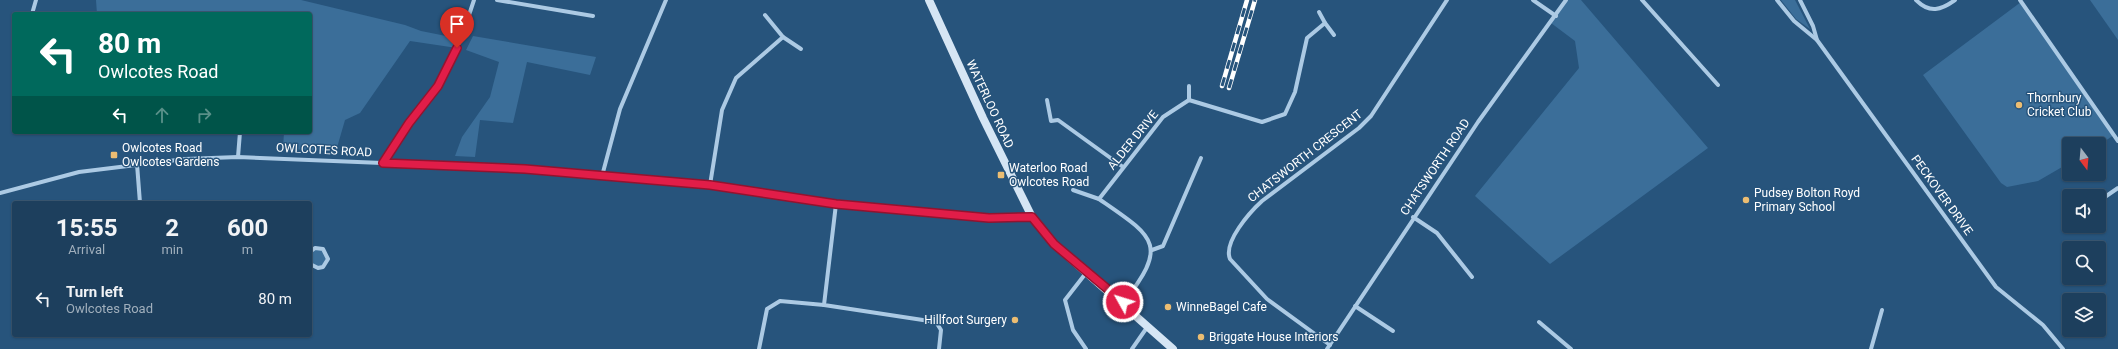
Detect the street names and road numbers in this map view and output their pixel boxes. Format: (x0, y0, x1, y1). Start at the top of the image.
street label: WATERLOO ROAD (963, 58, 1017, 150)
street label: ALDER DRIVE (1105, 107, 1161, 173)
street label: CHATSWORTH CRESCENT (1245, 107, 1365, 205)
street label: CHATSWORTH ROAD (1397, 116, 1473, 218)
street label: OWLCOTES ROAD (276, 140, 373, 160)
street label: PECKOVER DRIVE (1908, 152, 1976, 238)

